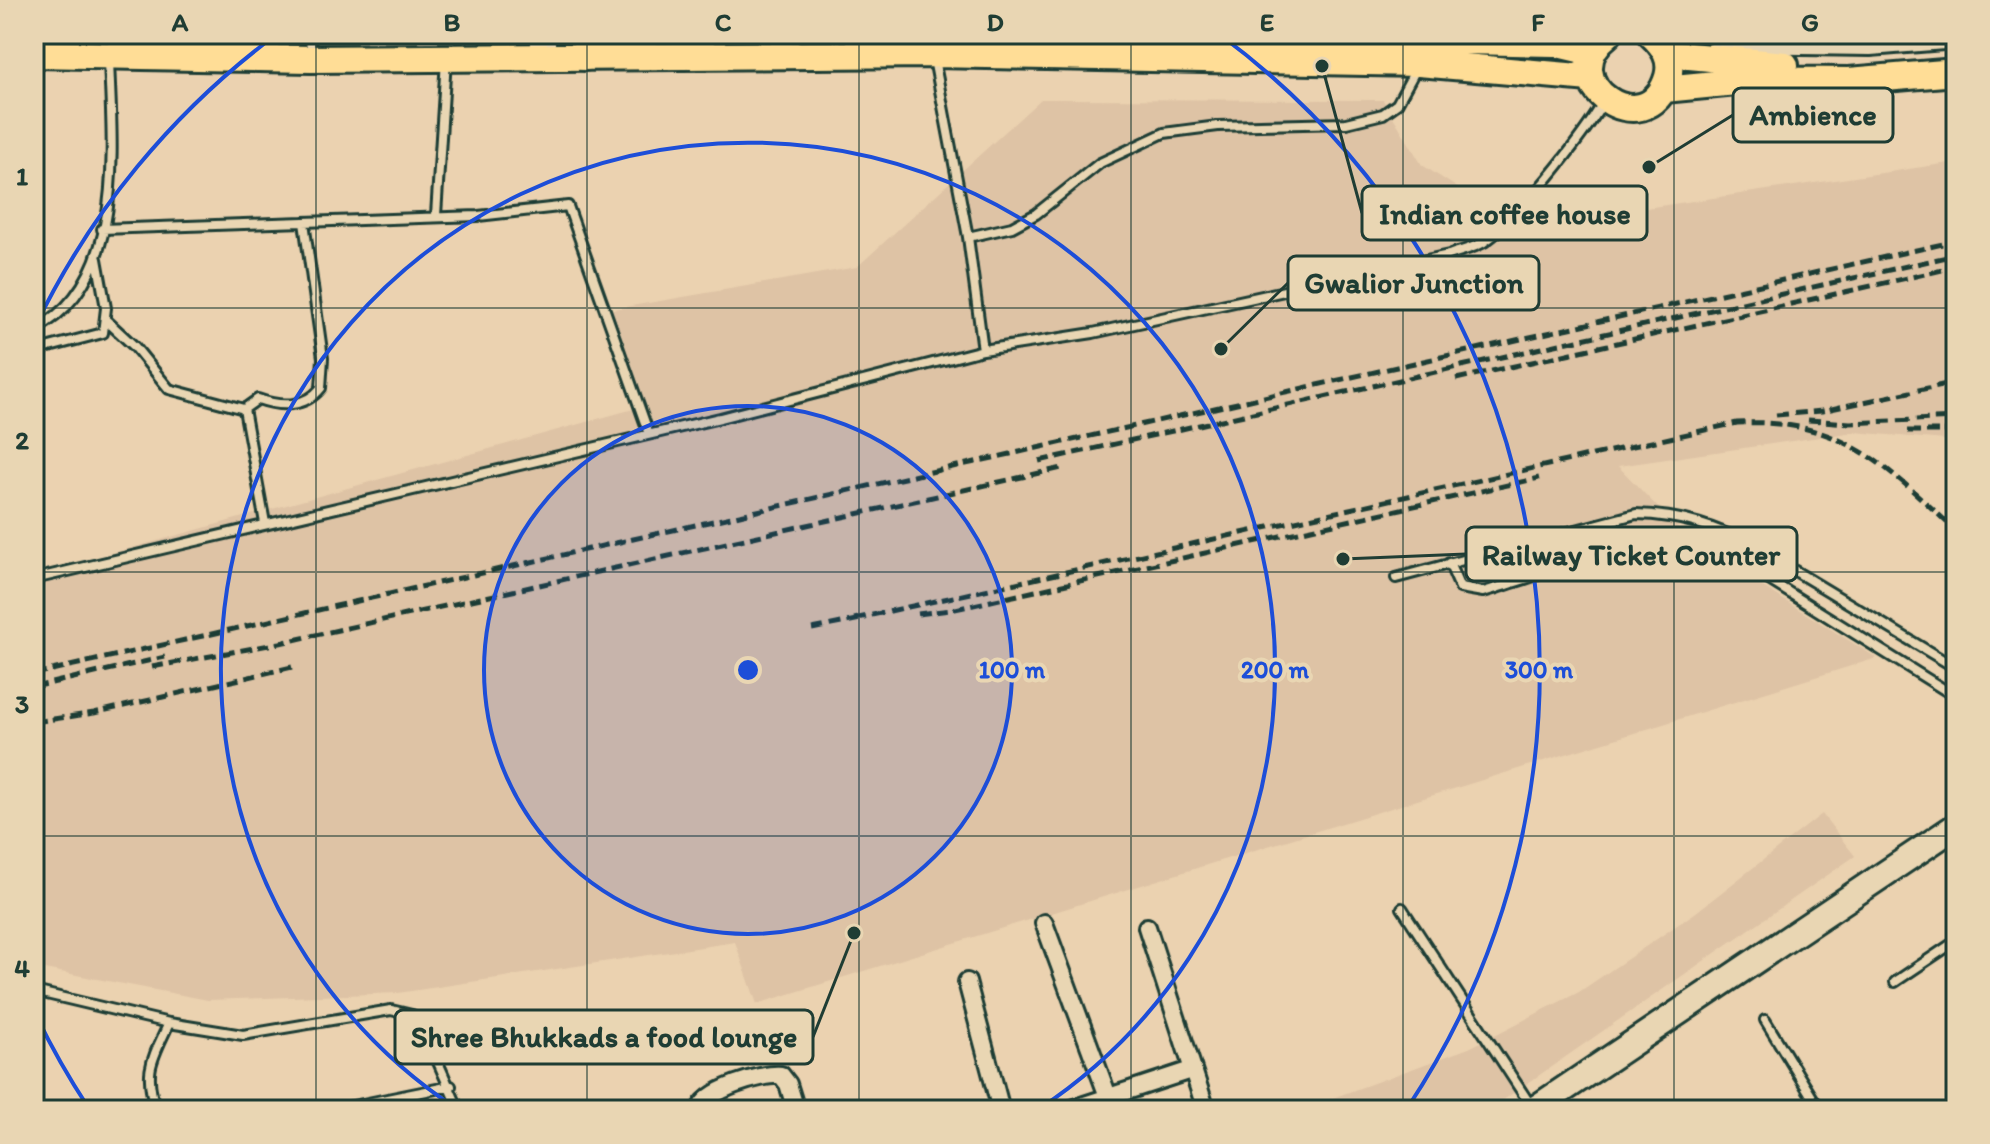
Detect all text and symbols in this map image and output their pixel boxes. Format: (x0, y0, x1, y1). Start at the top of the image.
text: A (171, 6, 189, 38)
text: B (444, 6, 461, 38)
text: C (715, 6, 732, 38)
text: D (986, 6, 1004, 38)
text: E (1260, 6, 1274, 38)
text: F (1531, 6, 1545, 38)
text: G (1801, 6, 1819, 38)
callout: Ambience (1733, 88, 1893, 142)
text: Ambience (1748, 96, 1877, 133)
text: 1 (16, 160, 28, 192)
callout: Indian coffee house (1362, 186, 1647, 240)
text: Indian coffee house (1379, 195, 1631, 232)
callout: Gwalior Junction (1288, 256, 1539, 310)
text: Gwalior Junction (1304, 264, 1524, 301)
text: 2 (15, 424, 29, 456)
callout: Railway Ticket Counter (1466, 527, 1797, 581)
text: Railway Ticket Counter (1482, 536, 1781, 573)
text: 100 m (979, 655, 1046, 684)
text: 200 m (1241, 655, 1310, 684)
text: 300 m (1505, 655, 1574, 684)
centre of rings (734, 656, 762, 684)
text: 3 (15, 688, 29, 720)
text: 4 (14, 952, 30, 984)
callout: Shree Bhukkads a food lounge (395, 1010, 813, 1064)
text: Shree Bhukkads a food lounge (411, 1018, 797, 1055)

